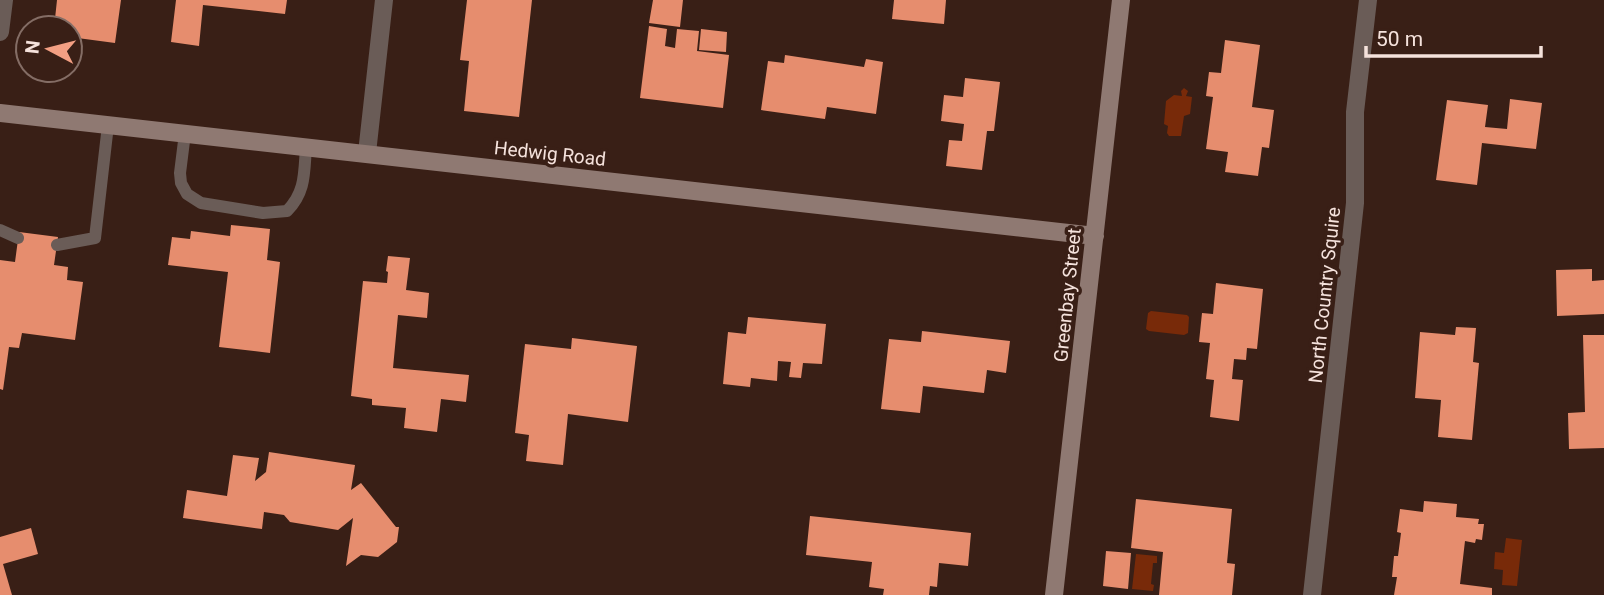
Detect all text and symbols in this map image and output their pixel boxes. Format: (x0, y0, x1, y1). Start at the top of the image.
north arrow (14, 14, 84, 84)
scale bar (1366, 14, 1541, 58)
text: 50 m (1376, 27, 1423, 51)
text: N (20, 39, 45, 55)
street label: Hedwig Road (493, 136, 607, 171)
street label: North Country Squire (1304, 206, 1345, 384)
street label: Greenbay Street (1049, 227, 1086, 363)

